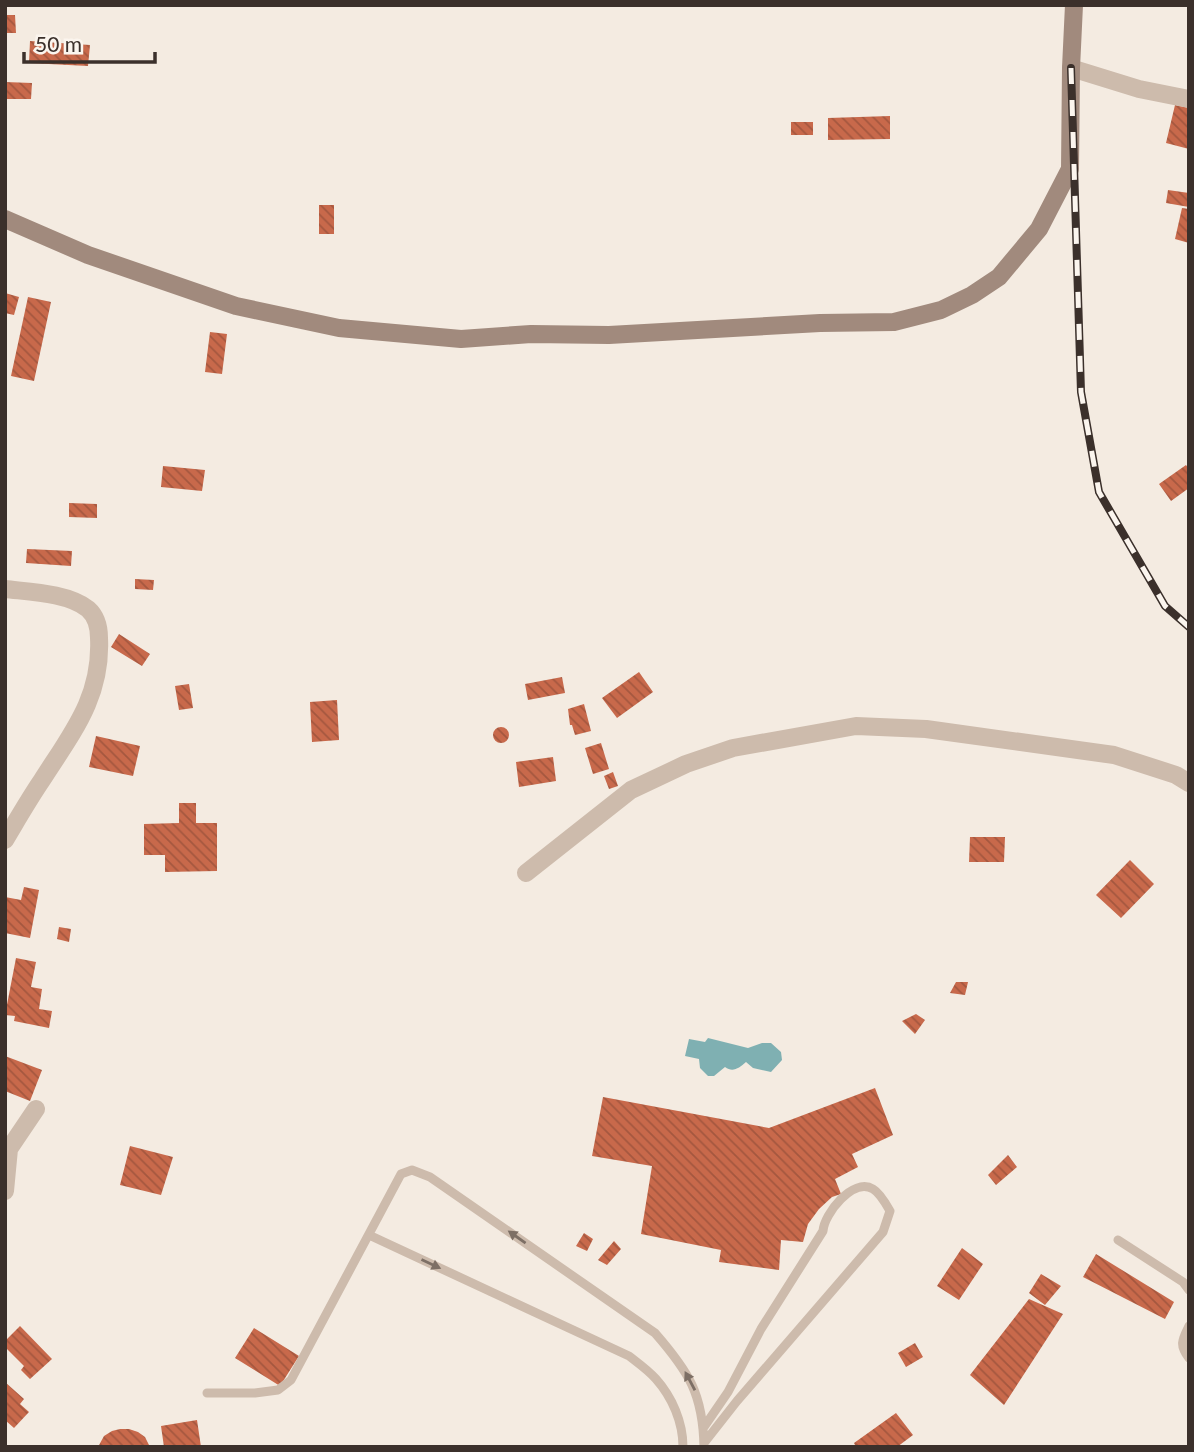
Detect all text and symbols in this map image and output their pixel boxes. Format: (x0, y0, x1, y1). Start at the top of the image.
scale bar (24, 21, 156, 65)
text: 50 m (35, 31, 82, 56)
one-way arrow (508, 1230, 526, 1244)
one-way arrow (421, 1258, 441, 1269)
one-way arrow (684, 1371, 696, 1391)

